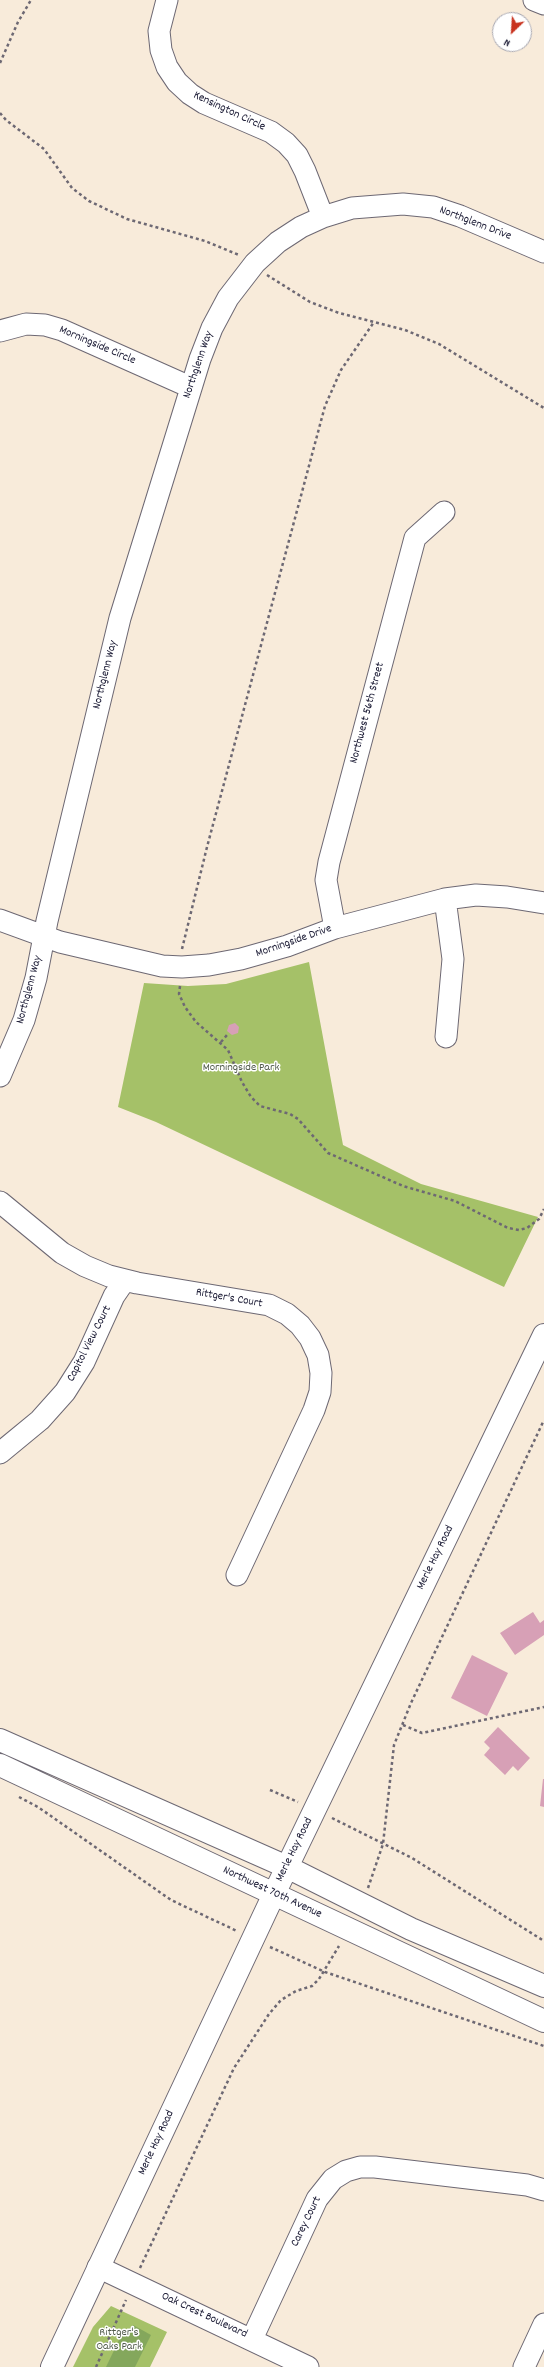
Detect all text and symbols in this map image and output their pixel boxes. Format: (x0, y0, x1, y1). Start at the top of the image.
north arrow (492, 12, 532, 52)
text: N (502, 34, 513, 50)
street label: Kensington Circle (191, 89, 267, 135)
street label: Northglenn Drive (437, 204, 513, 244)
street label: Morningside Circle (57, 323, 137, 369)
street label: Northglenn Way (181, 329, 217, 401)
street label: Northglenn Way (91, 639, 121, 711)
street label: Northwest 56th Street (348, 661, 388, 765)
street label: Morningside Drive (254, 922, 334, 962)
street label: Northglenn Way (14, 954, 46, 1026)
park label: Morningside Park (203, 1061, 279, 1075)
street label: Rittger's Court (195, 1286, 263, 1312)
street label: Capitol View Court (65, 1303, 115, 1385)
street label: Merle Hay Road (414, 1524, 458, 1592)
street label: Merle Hay Road (273, 1816, 317, 1884)
street label: Northwest 70th Avenue (220, 1864, 324, 1922)
street label: Merle Hay Road (136, 2108, 178, 2178)
street label: Carey Court (289, 2194, 325, 2250)
street label: Oak Crest Boulevard (159, 2290, 249, 2342)
park label: Rittger's Oaks Park (96, 2326, 142, 2354)

